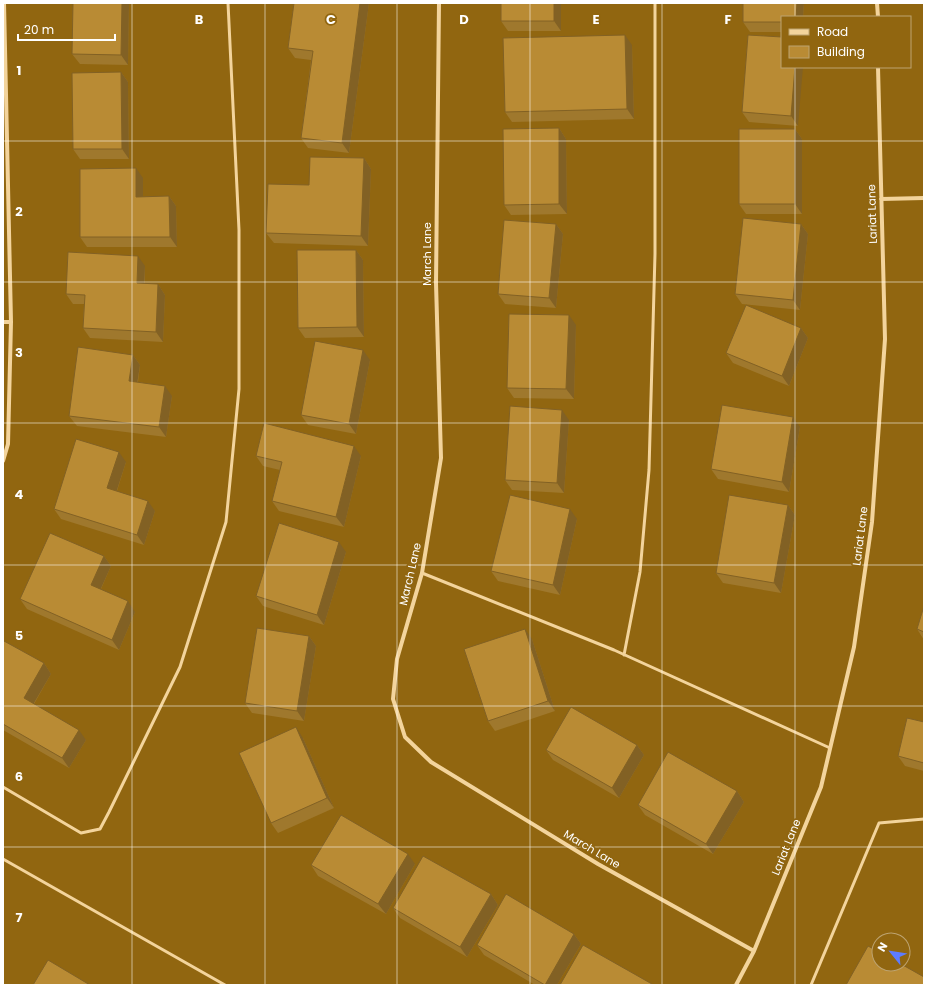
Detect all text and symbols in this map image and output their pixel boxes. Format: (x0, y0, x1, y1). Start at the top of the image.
text: B (195, 10, 204, 29)
text: C (326, 10, 336, 29)
text: D (459, 10, 469, 29)
text: E (592, 10, 600, 29)
text: F (724, 10, 732, 29)
scale bar (18, 16, 115, 42)
legend (781, 16, 911, 68)
text: 20 m (24, 21, 54, 38)
text: Road (817, 23, 848, 40)
text: Building (817, 43, 865, 60)
text: 1 (17, 61, 21, 80)
street label: Lariat Lane (863, 184, 881, 244)
text: 2 (15, 202, 23, 221)
street label: March Lane (419, 222, 435, 286)
text: 3 (15, 343, 23, 362)
text: 4 (15, 485, 24, 504)
street label: Lariat Lane (848, 505, 872, 566)
street label: March Lane (395, 541, 425, 607)
text: 5 (15, 626, 23, 645)
text: 6 (15, 767, 23, 786)
street label: Lariat Lane (767, 816, 805, 878)
street label: March Lane (561, 826, 624, 872)
text: 7 (16, 908, 23, 927)
north arrow (871, 932, 911, 972)
text: N (873, 939, 891, 955)

